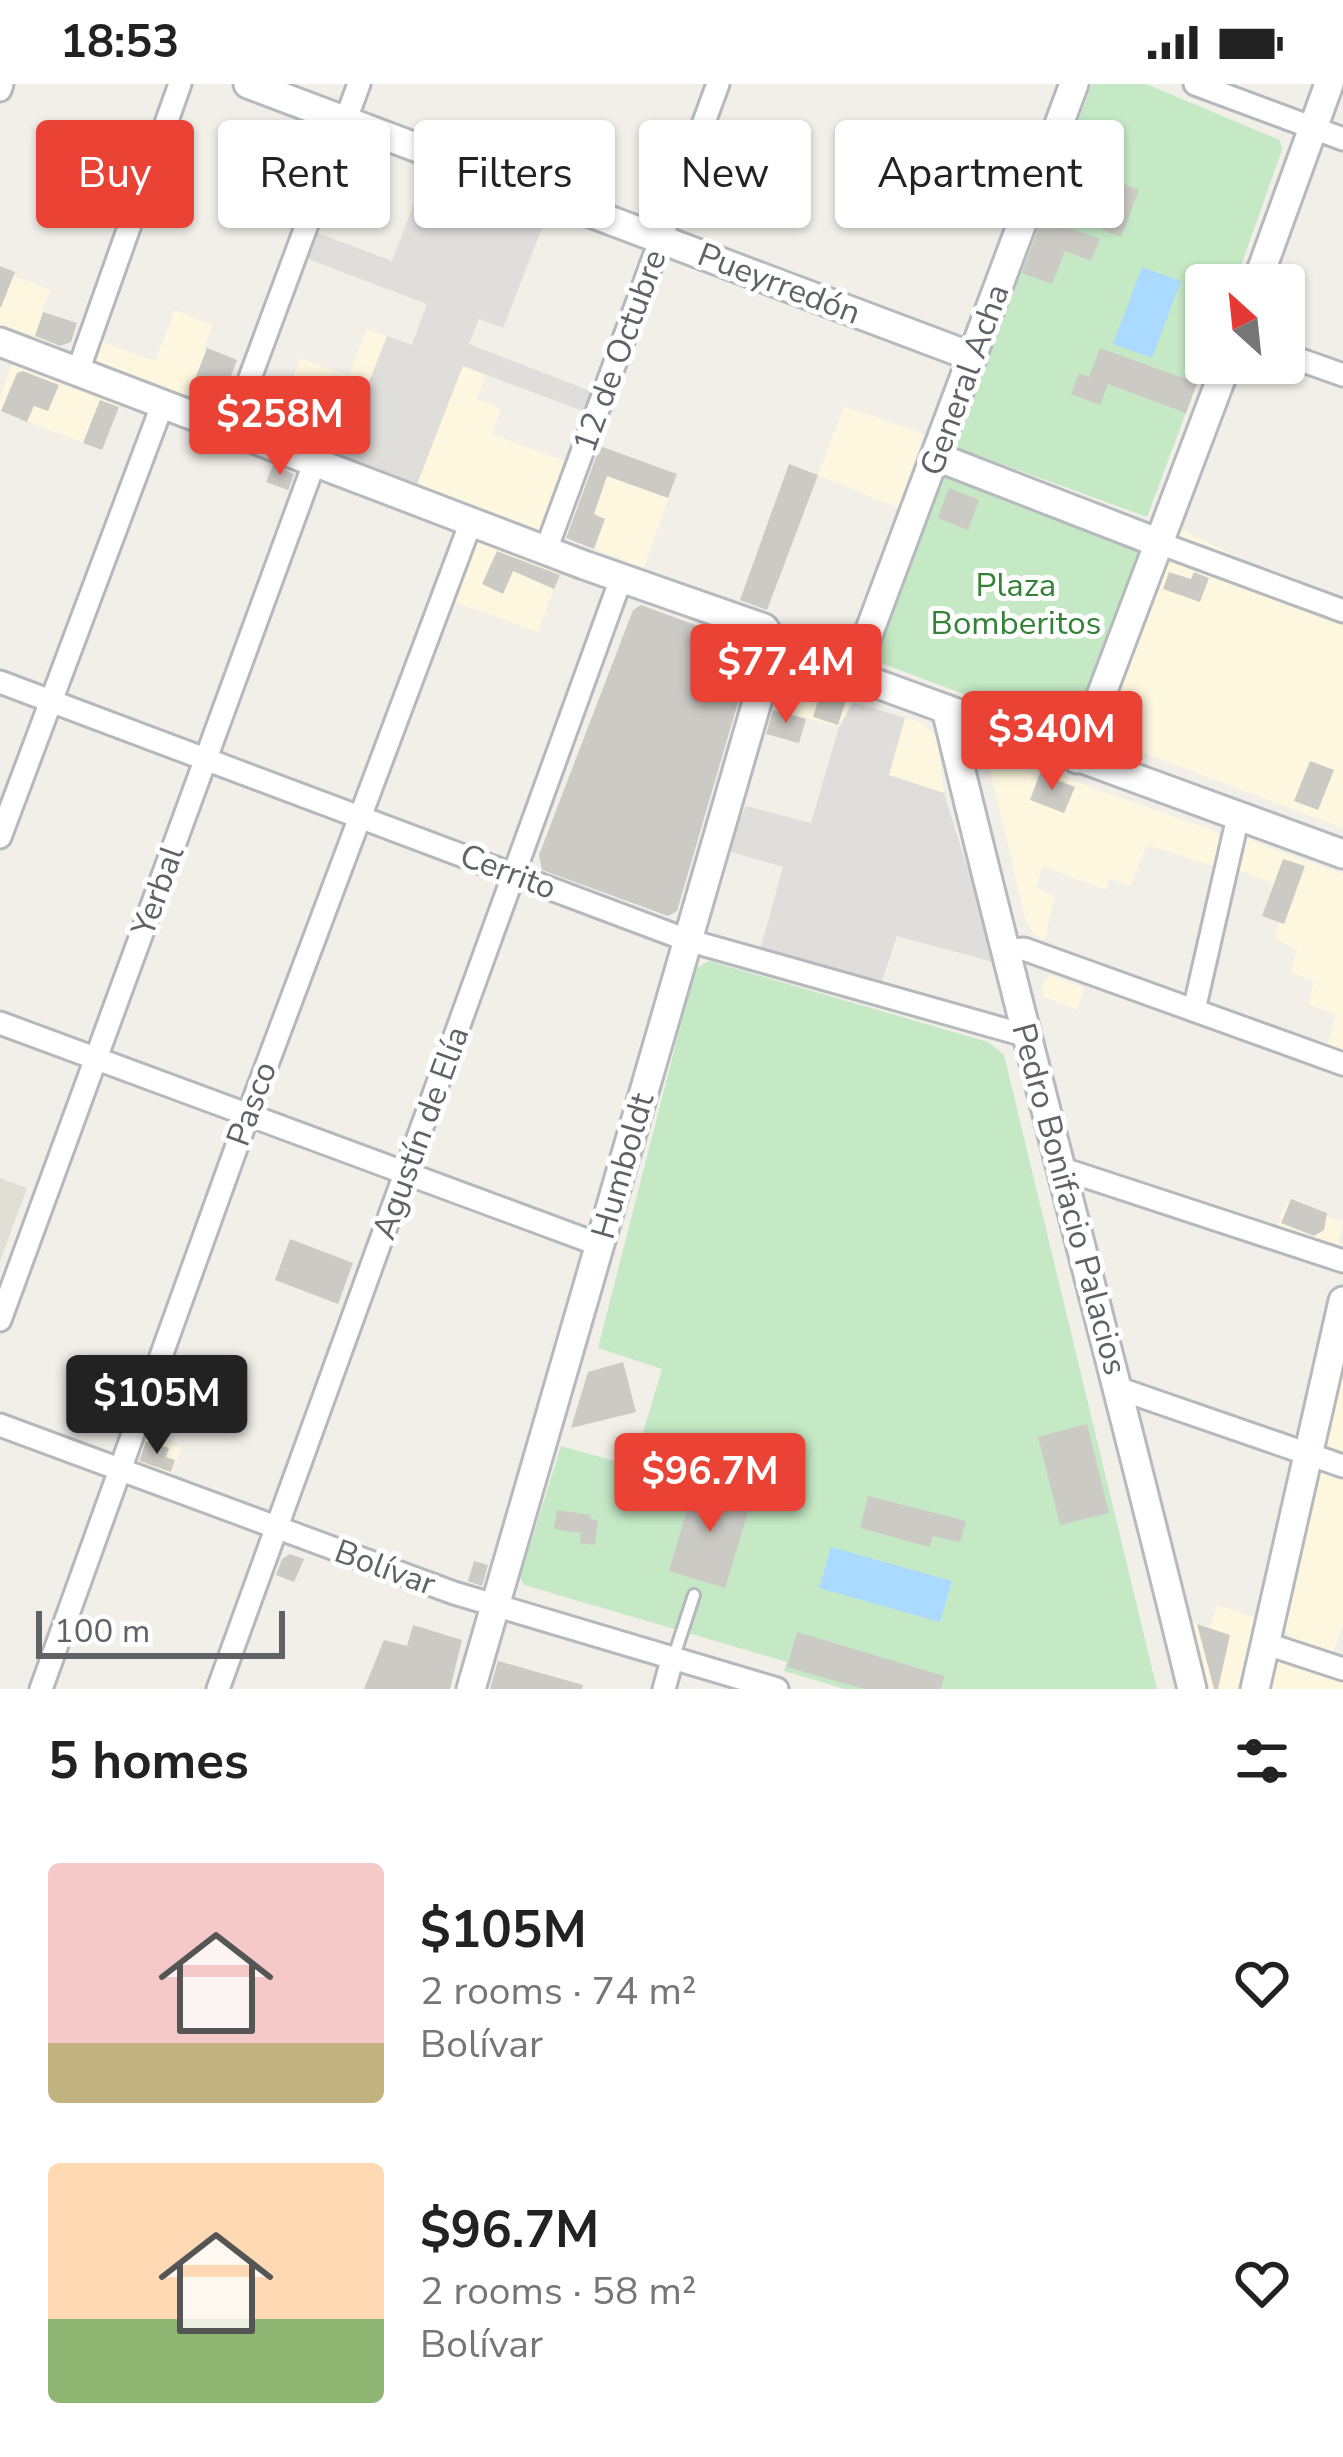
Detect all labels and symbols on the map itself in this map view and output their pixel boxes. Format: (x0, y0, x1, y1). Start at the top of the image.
street label: Pueyrredón (691, 232, 867, 336)
street label: 12 de Octubre (563, 243, 677, 459)
north arrow (1185, 264, 1305, 384)
street label: General Acha (910, 278, 1020, 482)
pin: $258M (196, 376, 364, 478)
park label: Plaza Bomberitos (931, 563, 1101, 646)
pin: $77.4M (688, 624, 884, 726)
pin: $340M (968, 691, 1136, 793)
street label: Cerrito (453, 833, 563, 911)
street label: Yerbal (121, 839, 195, 943)
street label: Pedro Bonifacio Palacios (1000, 1018, 1138, 1380)
street label: Agustín de Elía (362, 1020, 480, 1246)
street label: Pasco (216, 1056, 288, 1152)
street label: Humboldt (581, 1087, 665, 1244)
pin: $105M (73, 1355, 241, 1457)
pin: $96.7M (612, 1433, 808, 1535)
street label: Bolívar (328, 1529, 442, 1607)
scale bar (36, 1605, 285, 1658)

